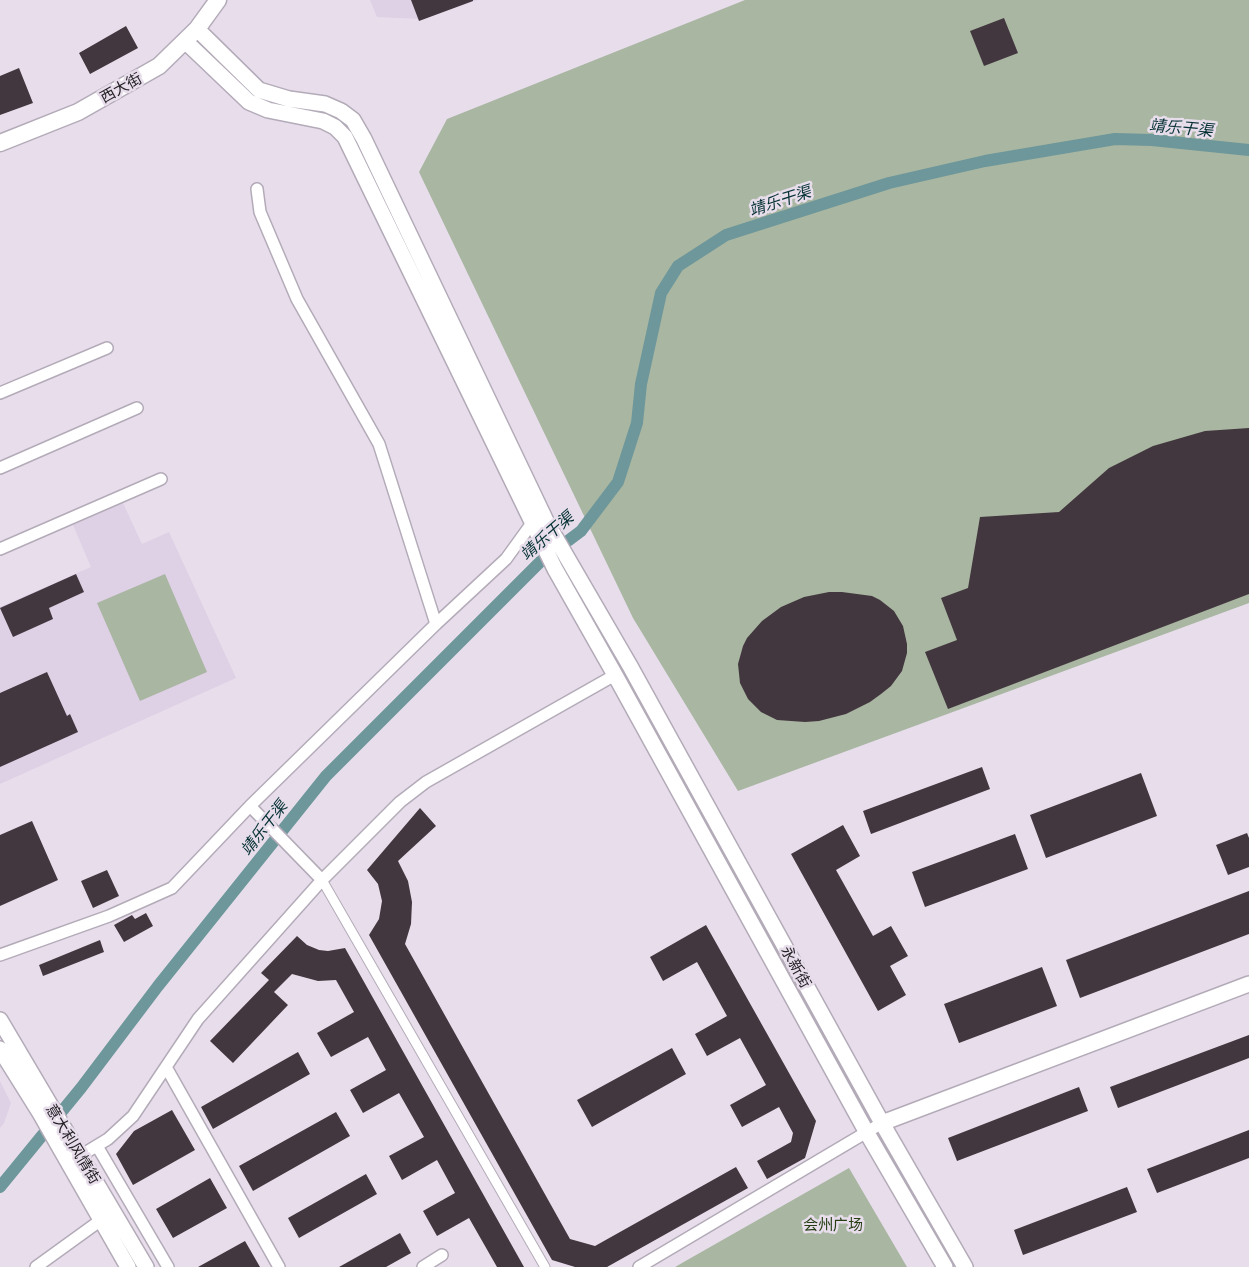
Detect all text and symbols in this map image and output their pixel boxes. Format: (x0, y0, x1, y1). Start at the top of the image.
street label: 西大街 (97, 69, 145, 107)
water label: 靖乐干渠 (1148, 116, 1214, 140)
water label: 靖乐干渠 (747, 182, 813, 220)
water label: 靖乐干渠 (517, 508, 577, 564)
water label: 靖乐干渠 (237, 797, 291, 859)
street label: 永新街 (777, 943, 815, 991)
street label: 意大利风情街 (42, 1101, 104, 1187)
park label: 会州广场 (803, 1216, 863, 1234)

